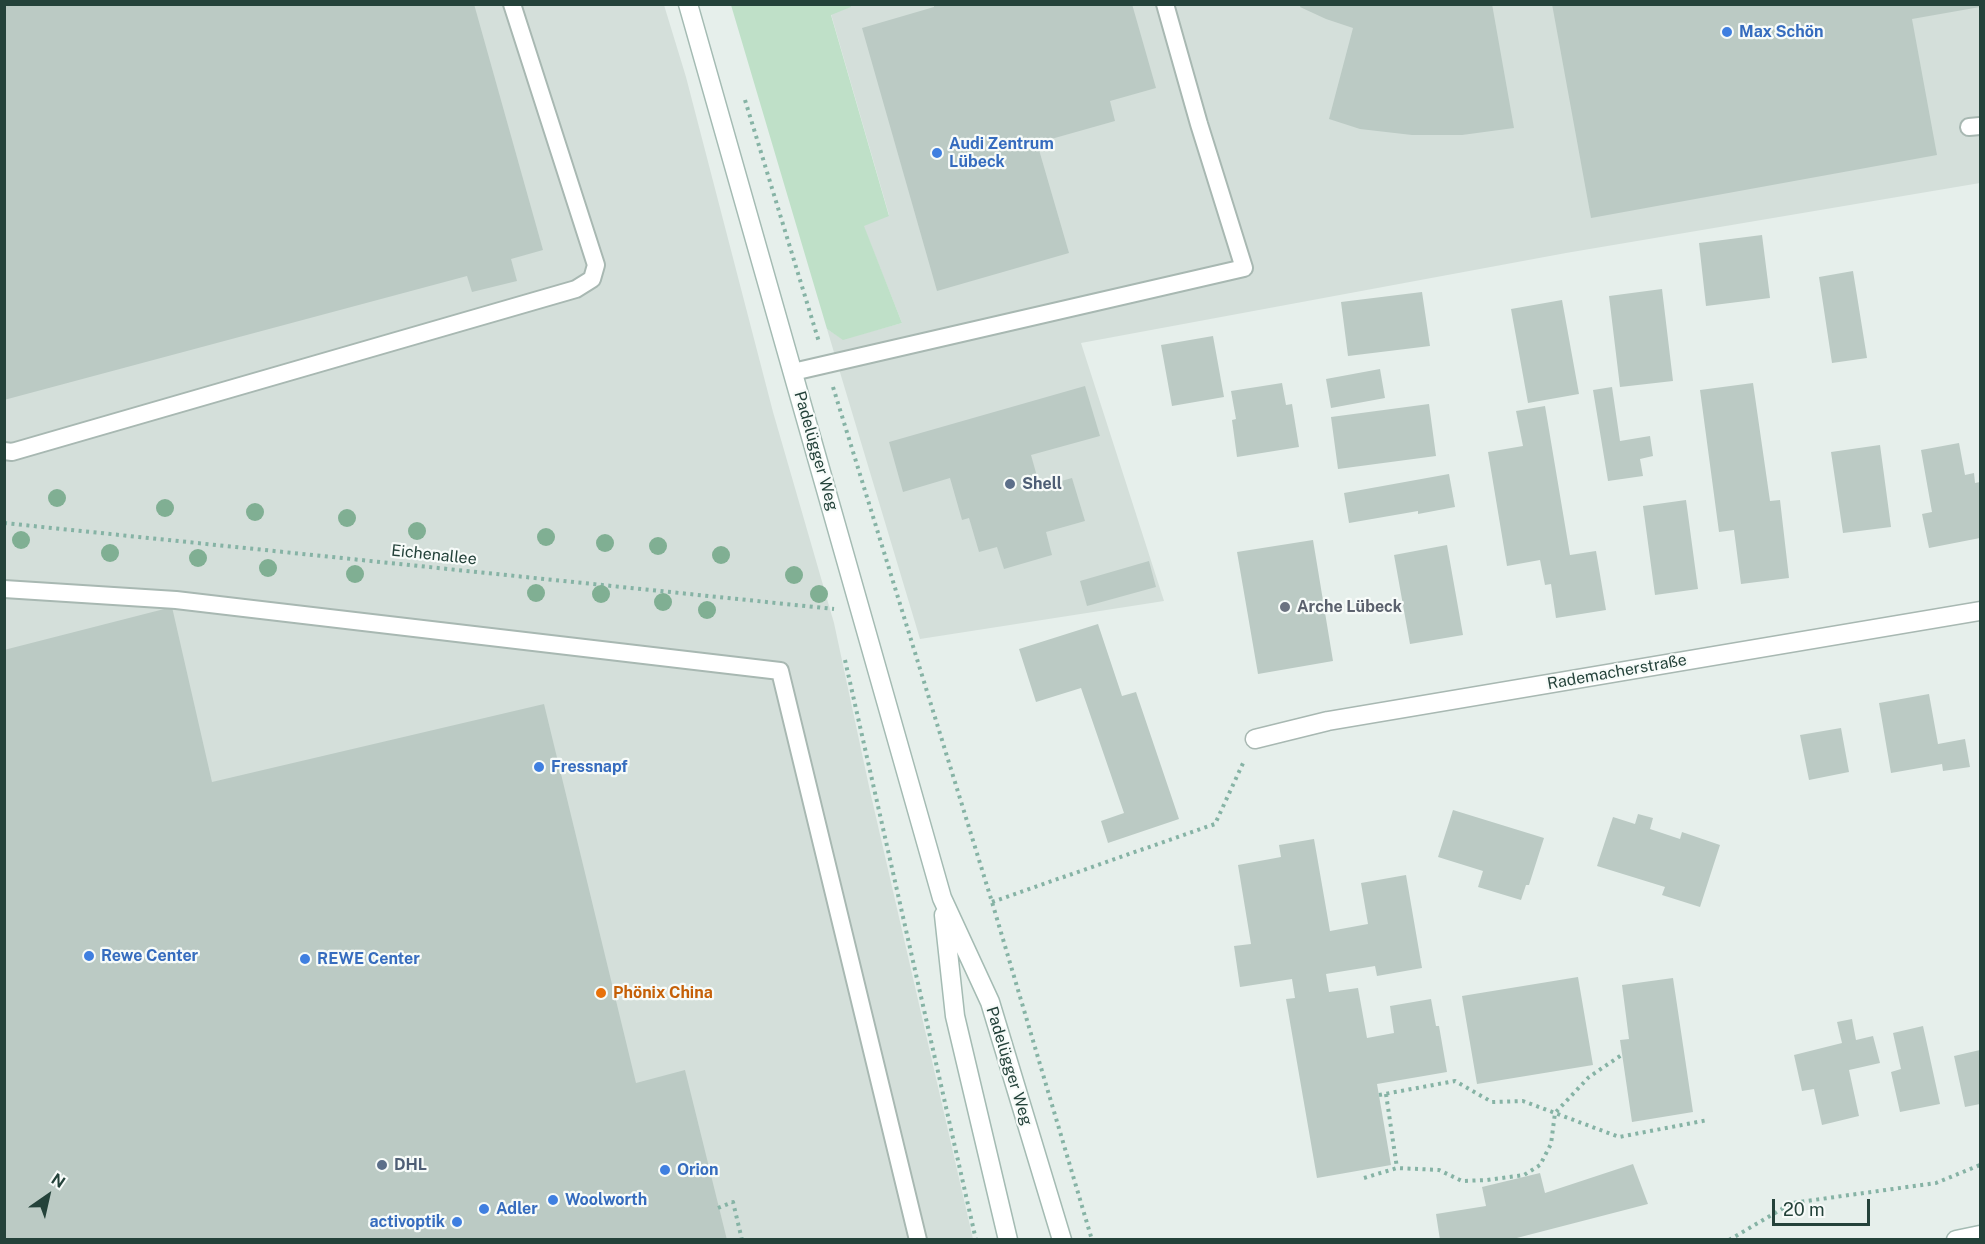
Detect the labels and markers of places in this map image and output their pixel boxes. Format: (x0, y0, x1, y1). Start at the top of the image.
place label: Max Schön (1739, 22, 1823, 42)
marker: Max Schön (1720, 25, 1734, 39)
place label: Audi Zentrum Lübeck (949, 134, 1054, 172)
marker: Audi Zentrum Lübeck (930, 146, 944, 160)
place label: Shell (1022, 474, 1062, 494)
marker: Shell (1003, 477, 1017, 491)
place label: Arche Lübeck (1297, 597, 1402, 617)
marker: Arche Lübeck (1278, 600, 1292, 614)
place label: Fressnapf (551, 757, 628, 777)
marker: Fressnapf (532, 760, 546, 774)
place label: Rewe Center (101, 946, 198, 966)
marker: Rewe Center (82, 949, 96, 963)
place label: REWE Center (317, 949, 420, 969)
marker: REWE Center (298, 952, 312, 966)
place label: Phönix China (613, 983, 713, 1003)
marker: Phönix China (594, 986, 608, 1000)
place label: DHL (394, 1155, 427, 1175)
marker: DHL (375, 1158, 389, 1172)
place label: Orion (677, 1160, 719, 1180)
marker: Orion (658, 1163, 672, 1177)
place label: Woolworth (565, 1190, 647, 1210)
marker: Woolworth (546, 1193, 560, 1207)
place label: Adler (496, 1199, 538, 1219)
marker: Adler (477, 1202, 491, 1216)
place label: activoptik (370, 1212, 445, 1232)
marker: activoptik (450, 1215, 464, 1229)

